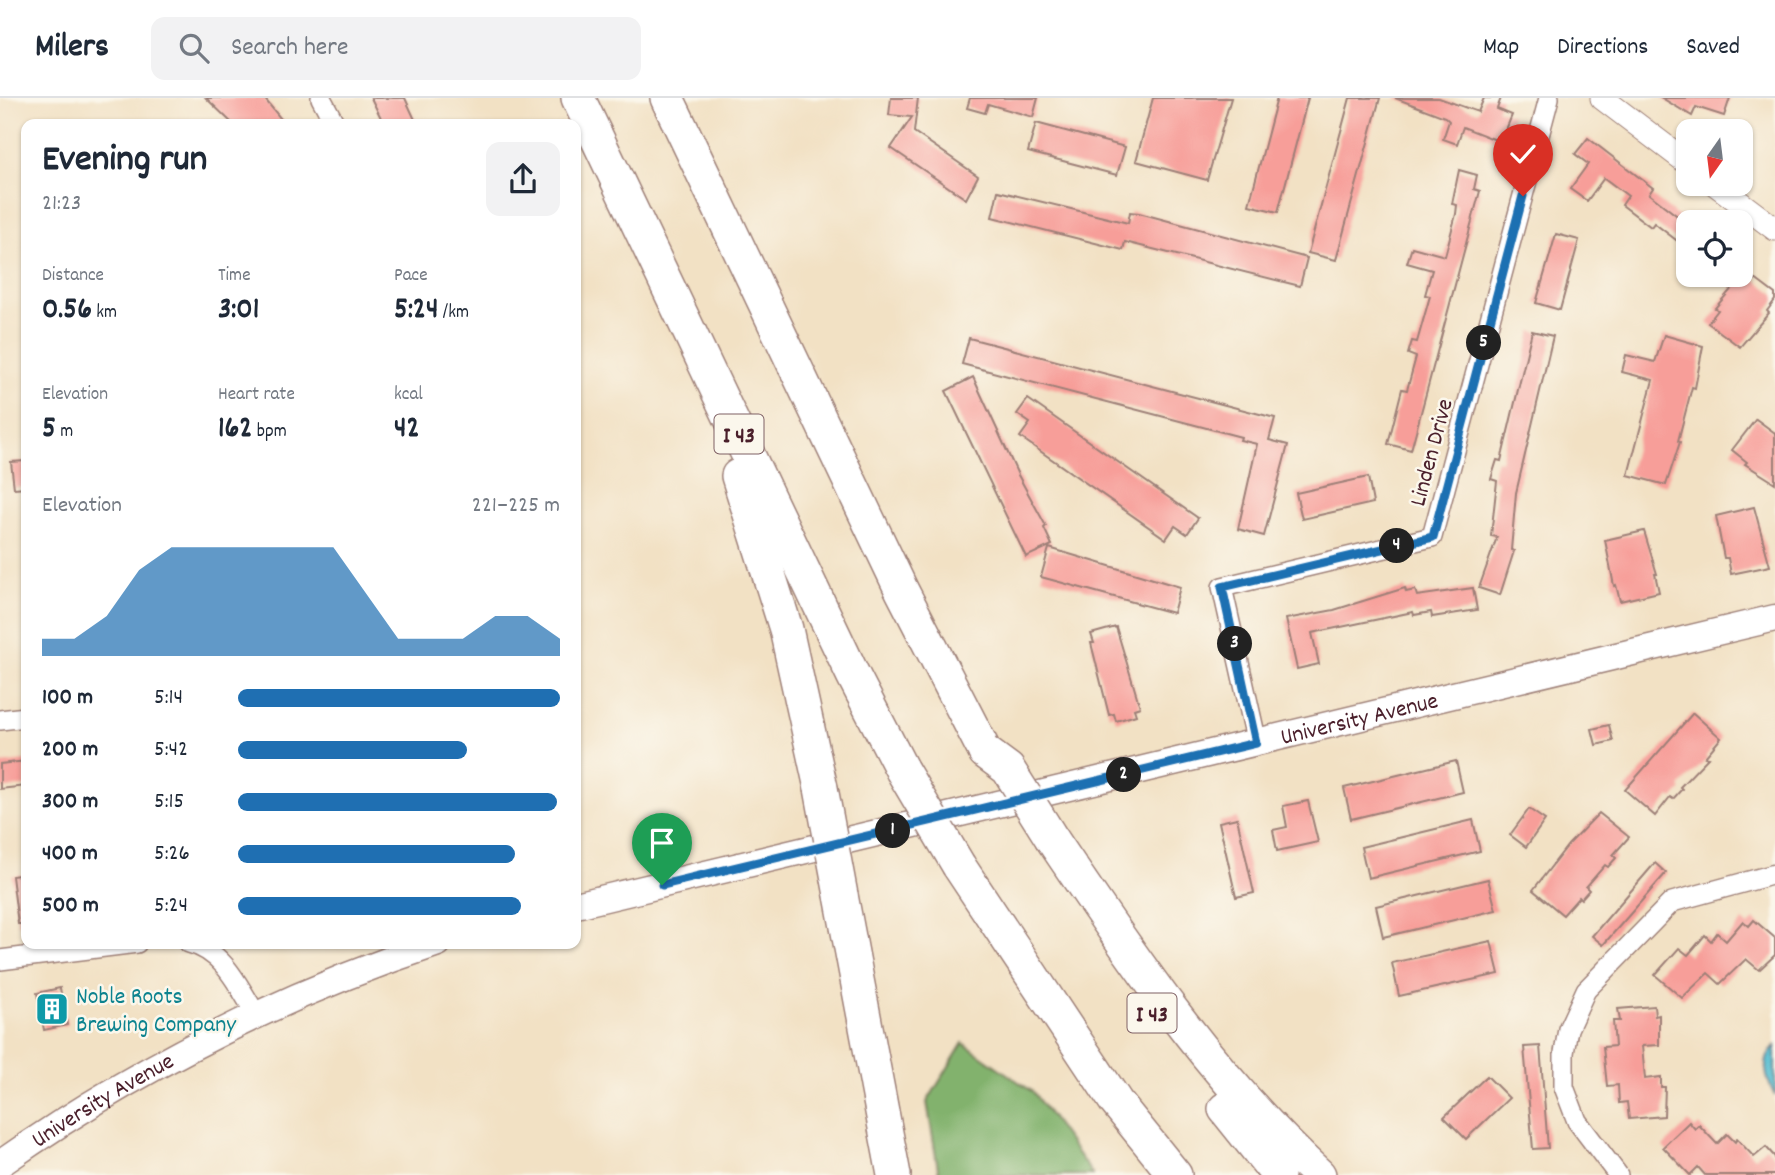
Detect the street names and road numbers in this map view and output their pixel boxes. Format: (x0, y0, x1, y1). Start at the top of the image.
street label: Linden Drive (1402, 395, 1464, 510)
road number: I 43 (714, 414, 764, 454)
street label: University Avenue (1277, 685, 1442, 756)
road number: I 43 (1128, 994, 1176, 1032)
street label: University Avenue (26, 1046, 181, 1158)

